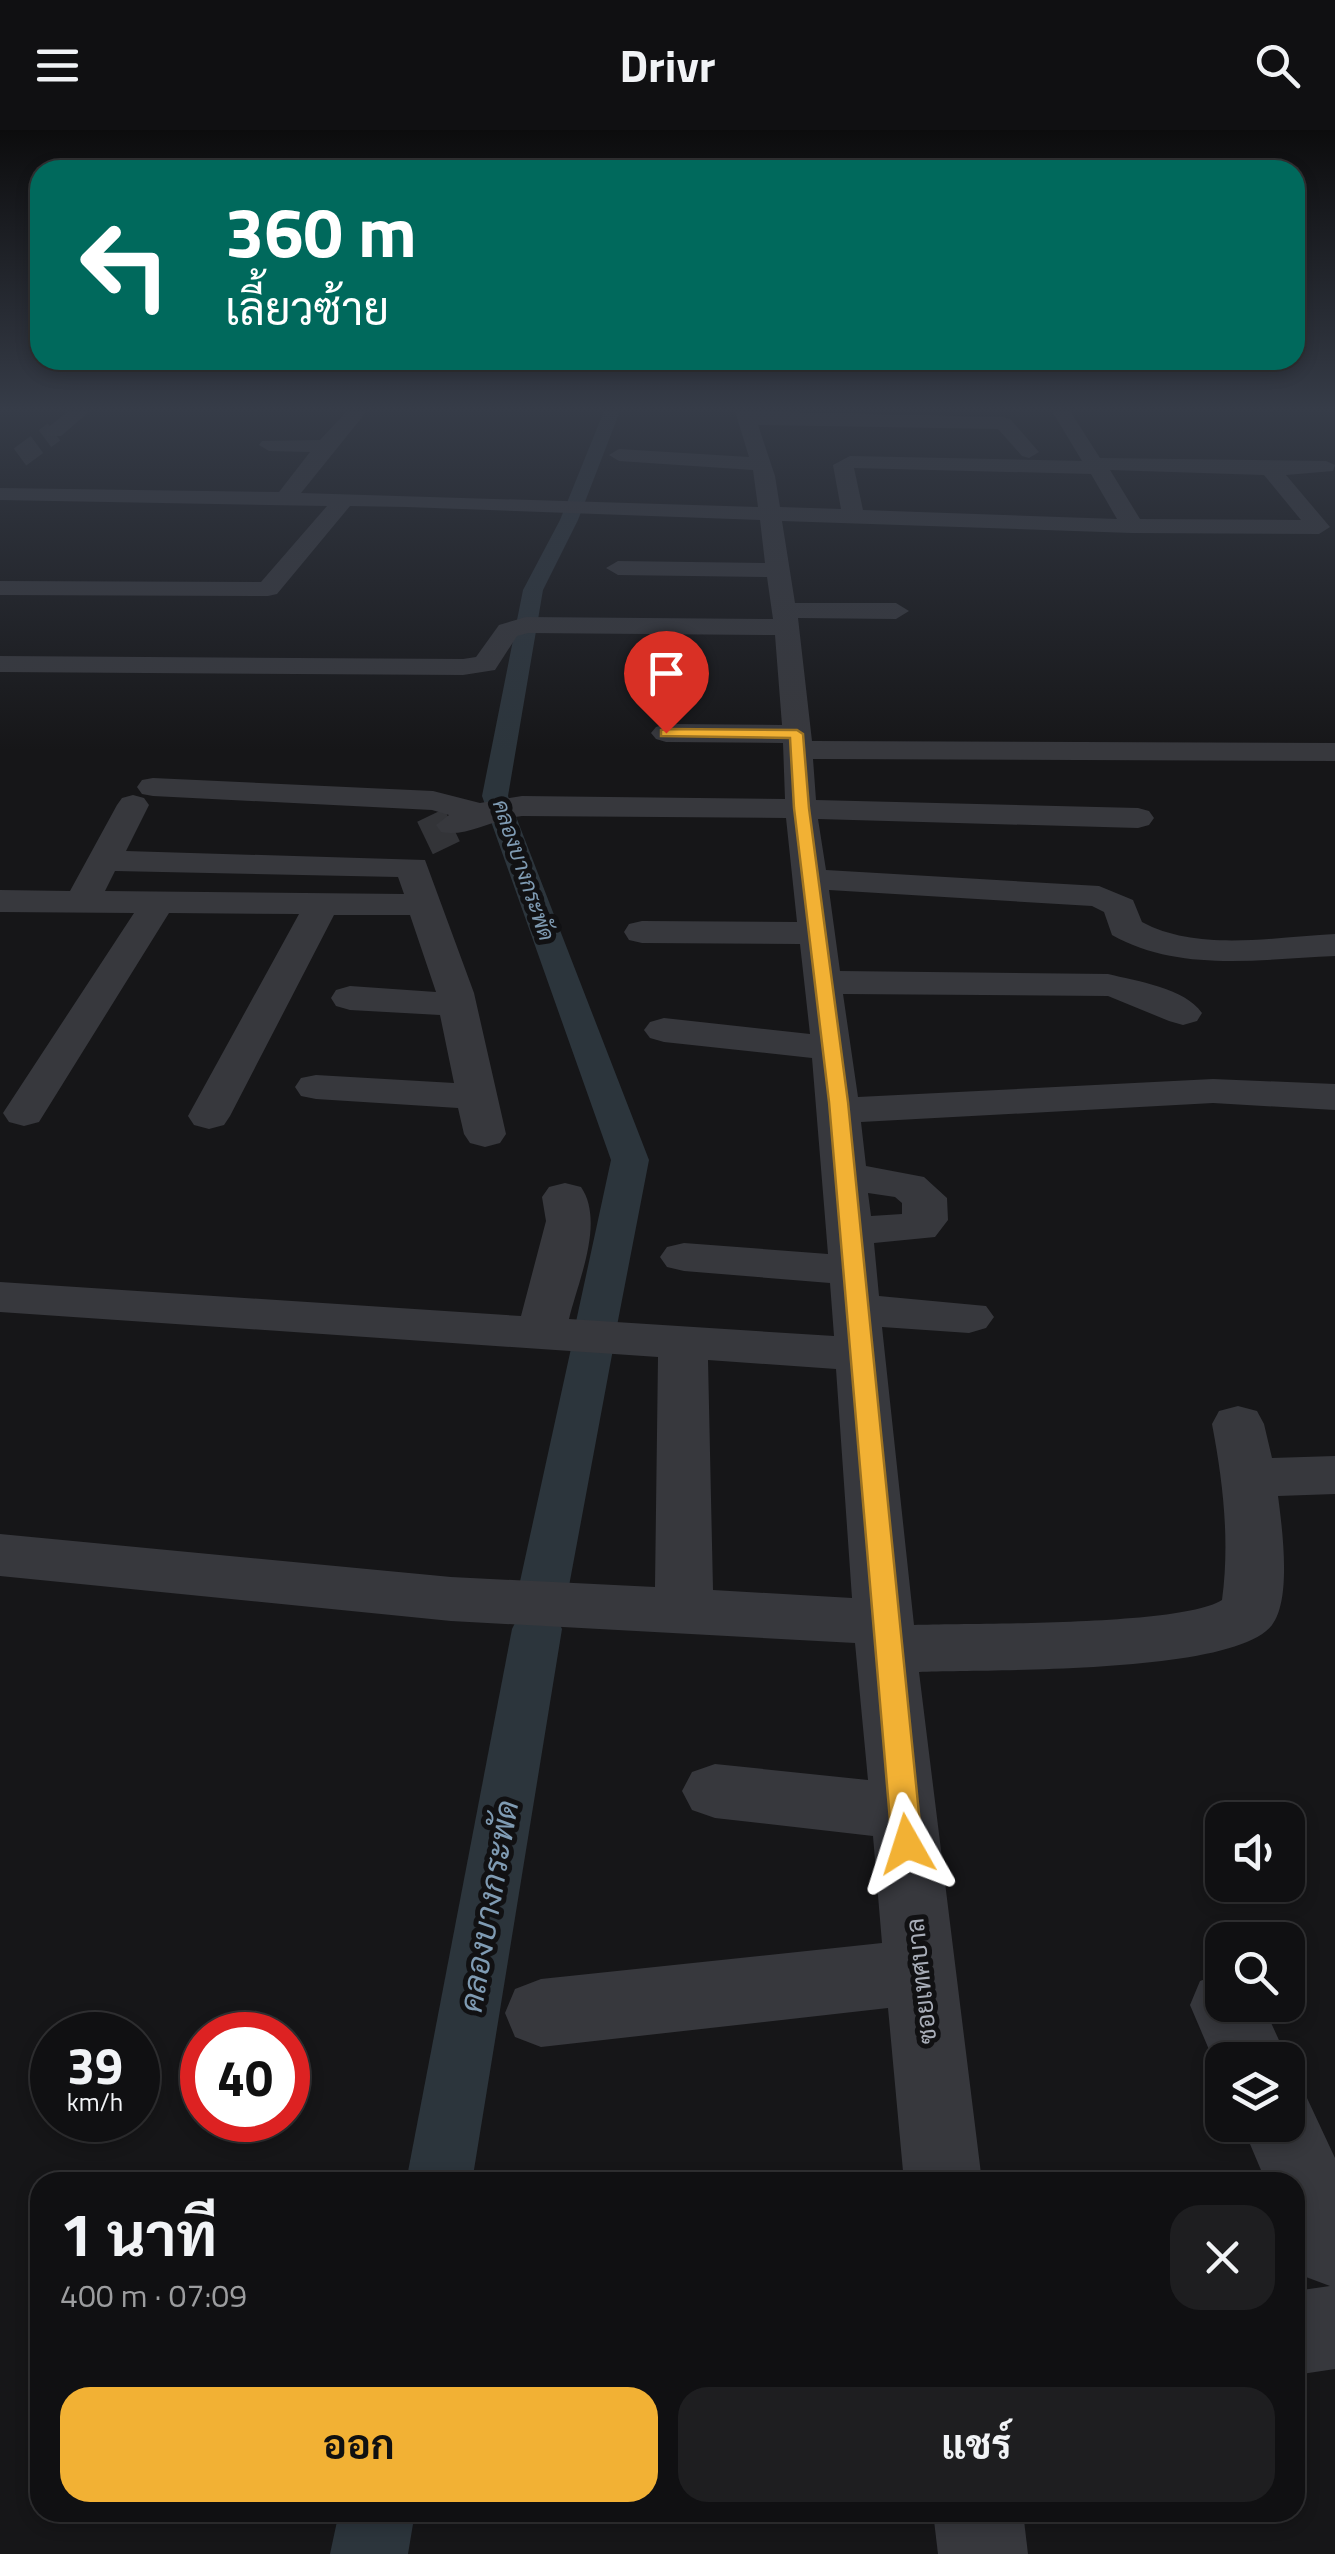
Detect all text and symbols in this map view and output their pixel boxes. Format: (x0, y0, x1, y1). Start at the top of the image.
text: Drivr (619, 31, 716, 99)
icon: menu (30, 38, 85, 93)
icon: search (1250, 38, 1305, 93)
text: 360 m (225, 178, 417, 284)
icon: left (60, 200, 190, 330)
text: เลี้ยวซ้าย (225, 274, 389, 342)
pin (624, 631, 709, 734)
icon: arrive (639, 646, 694, 701)
water label: คลองบางกระพัด (484, 795, 564, 945)
position arrow (855, 1792, 959, 1896)
water label: คลองบางกระพัด (446, 1796, 530, 2016)
map controls (1205, 1802, 1305, 2142)
button: sound (1205, 1802, 1305, 1902)
street label: ซอยเทศบาล (896, 1916, 946, 2046)
button: search (1205, 1922, 1305, 2022)
speed limit sign: 40 (180, 2012, 310, 2142)
text: 39 (67, 2027, 123, 2103)
button: layers (1205, 2042, 1305, 2142)
text: km/h (67, 2083, 123, 2121)
text: 1 นาที (60, 2188, 217, 2279)
button: close (1170, 2205, 1275, 2310)
text: 400 m · 07:09 (60, 2271, 247, 2319)
button: ออก (60, 2387, 658, 2502)
button: แชร์ (678, 2387, 1275, 2502)

